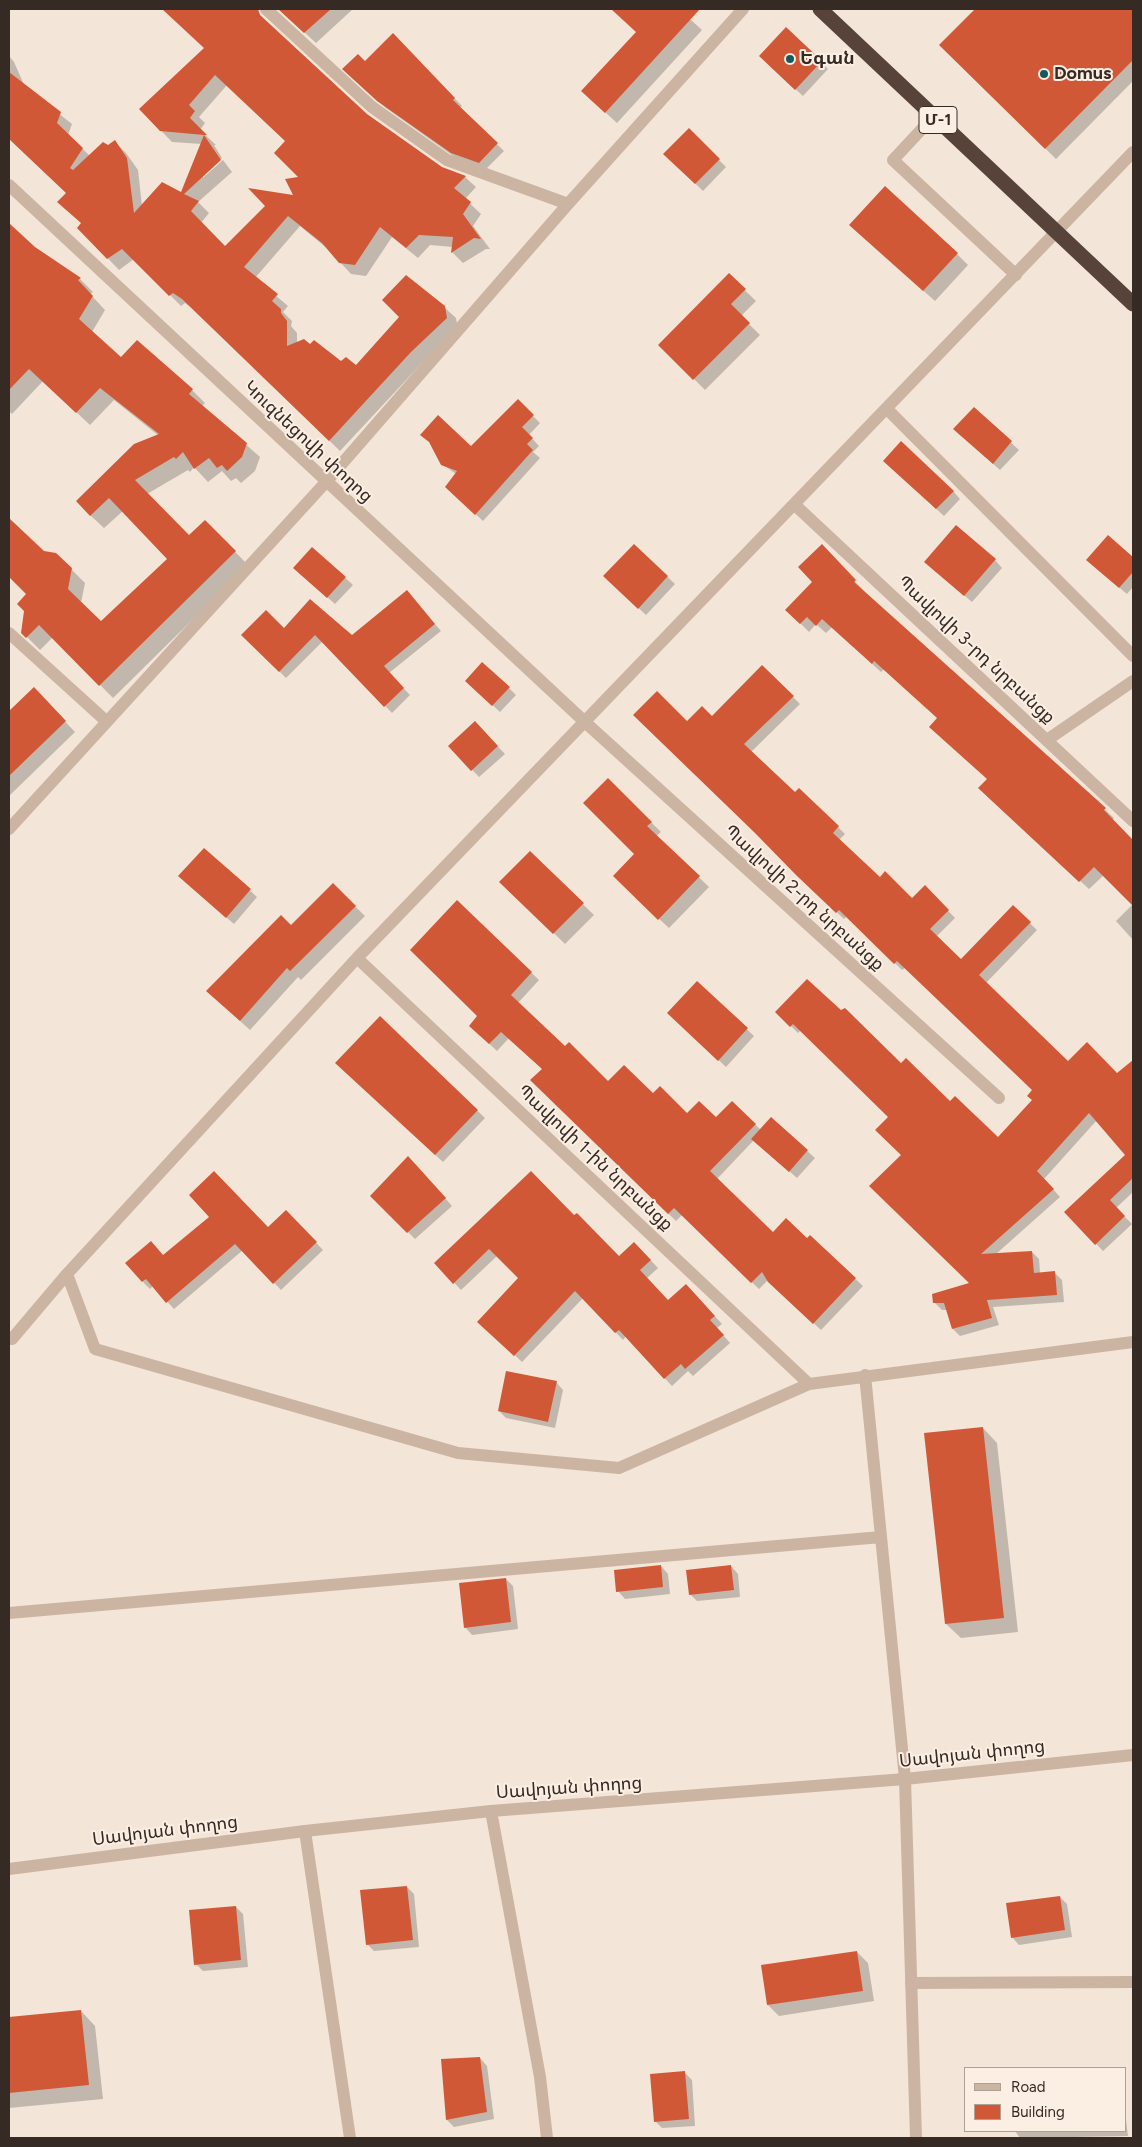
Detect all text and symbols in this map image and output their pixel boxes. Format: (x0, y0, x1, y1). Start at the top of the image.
place label: Եգան (800, 48, 855, 70)
marker: Եգան (784, 53, 796, 65)
place label: Domus (1054, 63, 1111, 85)
marker: Domus (1038, 68, 1050, 80)
road number: Մ-1 (919, 106, 957, 134)
street label: Կուզնեցովի փողոց (239, 377, 377, 507)
street label: Պավլովի 3-րդ նրբանցք (893, 571, 1059, 729)
street label: Պավլովի 2-րդ նրբանցք (719, 820, 889, 976)
street label: Պավլովի 1-ին նրբանցք (513, 1080, 677, 1236)
street label: Սավոյան փողոց (898, 1736, 1046, 1772)
street label: Սավոյան փողոց (495, 1772, 643, 1804)
street label: Սավոյան փողոց (91, 1811, 239, 1851)
legend (964, 2067, 1127, 2132)
text: Road (1011, 2078, 1046, 2096)
text: Building (1011, 2103, 1065, 2121)

